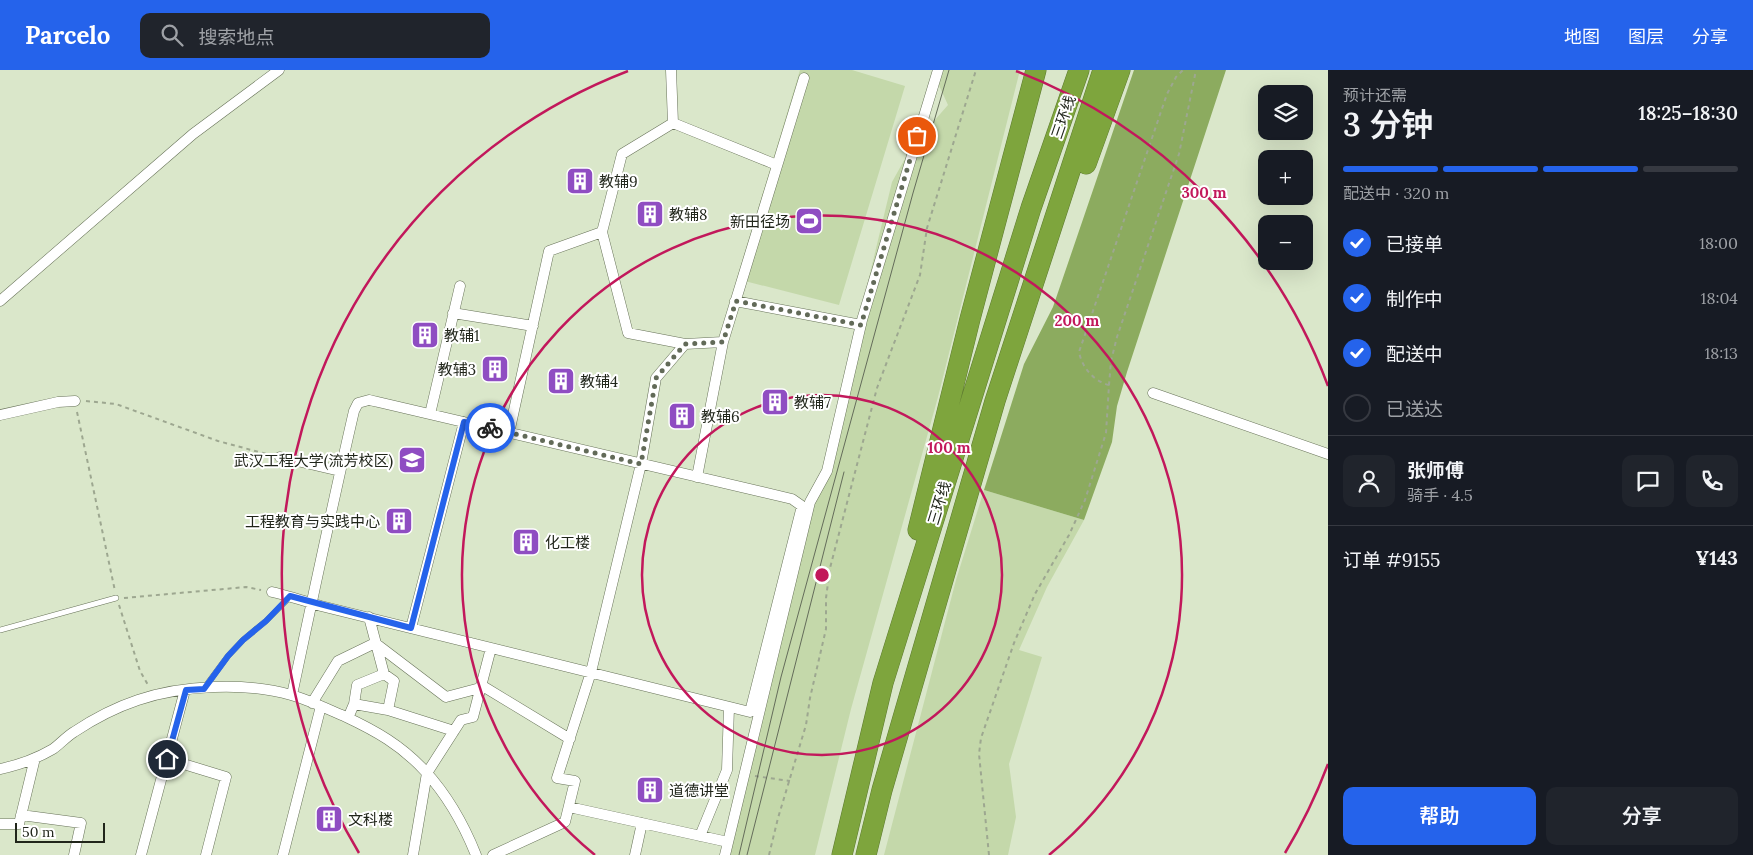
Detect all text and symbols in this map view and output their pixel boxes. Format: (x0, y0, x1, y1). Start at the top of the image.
search box (140, 13, 490, 58)
text: Parcelo (25, 20, 110, 51)
icon: search (158, 21, 186, 49)
text: 搜索地点 (198, 25, 274, 49)
text: 地图 (1564, 25, 1600, 48)
text: 图层 (1628, 25, 1664, 48)
text: 分享 (1692, 25, 1728, 48)
map controls (1258, 85, 1313, 270)
button: layers (1258, 85, 1313, 140)
text: 预计还需 (1343, 85, 1407, 105)
street label: 三环线 (1047, 93, 1079, 141)
text: 18:25–18:30 (1638, 101, 1738, 125)
text: 3 分钟 (1343, 104, 1433, 145)
pin (896, 115, 938, 157)
icon: bag (903, 122, 931, 150)
button: + (1258, 150, 1313, 205)
building icon: 教辅9 (565, 166, 595, 196)
place label: 教辅9 (599, 172, 638, 191)
text: 300 m (1181, 183, 1227, 202)
text: 配送中 · 320 m (1343, 183, 1449, 203)
building icon: 教辅8 (635, 199, 665, 229)
place label: 教辅8 (669, 205, 707, 224)
sports icon: 新田径场 (794, 206, 824, 236)
place label: 新田径场 (730, 212, 790, 231)
button: − (1258, 215, 1313, 270)
icon: check (1343, 229, 1371, 257)
text: 已接单 (1386, 232, 1443, 256)
text: 18:00 (1699, 233, 1738, 253)
icon: check (1343, 284, 1371, 312)
text: 制作中 (1386, 287, 1443, 311)
text: 18:04 (1701, 288, 1738, 308)
text: 200 m (1055, 311, 1100, 330)
building icon: 教辅1 (410, 320, 440, 350)
place label: 教辅1 (444, 326, 479, 345)
icon: check (1343, 339, 1371, 367)
text: 配送中 (1386, 342, 1443, 366)
text: 18:13 (1704, 343, 1738, 363)
building icon: 教辅3 (480, 354, 510, 384)
place label: 教辅3 (438, 360, 476, 379)
building icon: 教辅4 (546, 366, 576, 396)
place label: 教辅4 (580, 372, 618, 391)
building icon: 教辅7 (760, 387, 790, 417)
place label: 教辅7 (794, 393, 831, 412)
text: 已送达 (1386, 397, 1443, 421)
building icon: 教辅6 (667, 401, 697, 431)
courier (465, 403, 515, 453)
place label: 教辅6 (701, 407, 740, 426)
icon: bike (476, 414, 504, 442)
text: 100 m (928, 438, 971, 457)
school or university icon: 武汉工程大学(流芳校区) (397, 445, 427, 475)
place label: 武汉工程大学(流芳校区) (234, 451, 393, 471)
button: person (1343, 455, 1395, 507)
button: chat (1622, 455, 1674, 507)
button: phone (1686, 455, 1738, 507)
text: 张师傅 (1407, 458, 1464, 482)
street label: 三环线 (923, 479, 955, 527)
text: 骑手 · 4.5 (1407, 485, 1473, 505)
building icon: 工程教育与实践中心 (384, 506, 414, 536)
place label: 工程教育与实践中心 (245, 512, 380, 531)
building icon: 化工楼 (511, 527, 541, 557)
place label: 化工楼 (545, 533, 590, 552)
text: ¥143 (1696, 546, 1738, 570)
text: 订单 #9155 (1343, 548, 1440, 572)
centre of rings (813, 566, 831, 584)
pin (146, 738, 188, 780)
icon: home (153, 745, 181, 773)
building icon: 道德讲堂 (635, 775, 665, 805)
place label: 道德讲堂 (669, 781, 729, 800)
button: 帮助 (1343, 787, 1536, 845)
button: 分享 (1546, 787, 1738, 845)
building icon: 文科楼 (314, 804, 344, 834)
place label: 文科楼 (348, 810, 393, 829)
scale bar (15, 820, 105, 843)
text: 50 m (22, 823, 55, 841)

